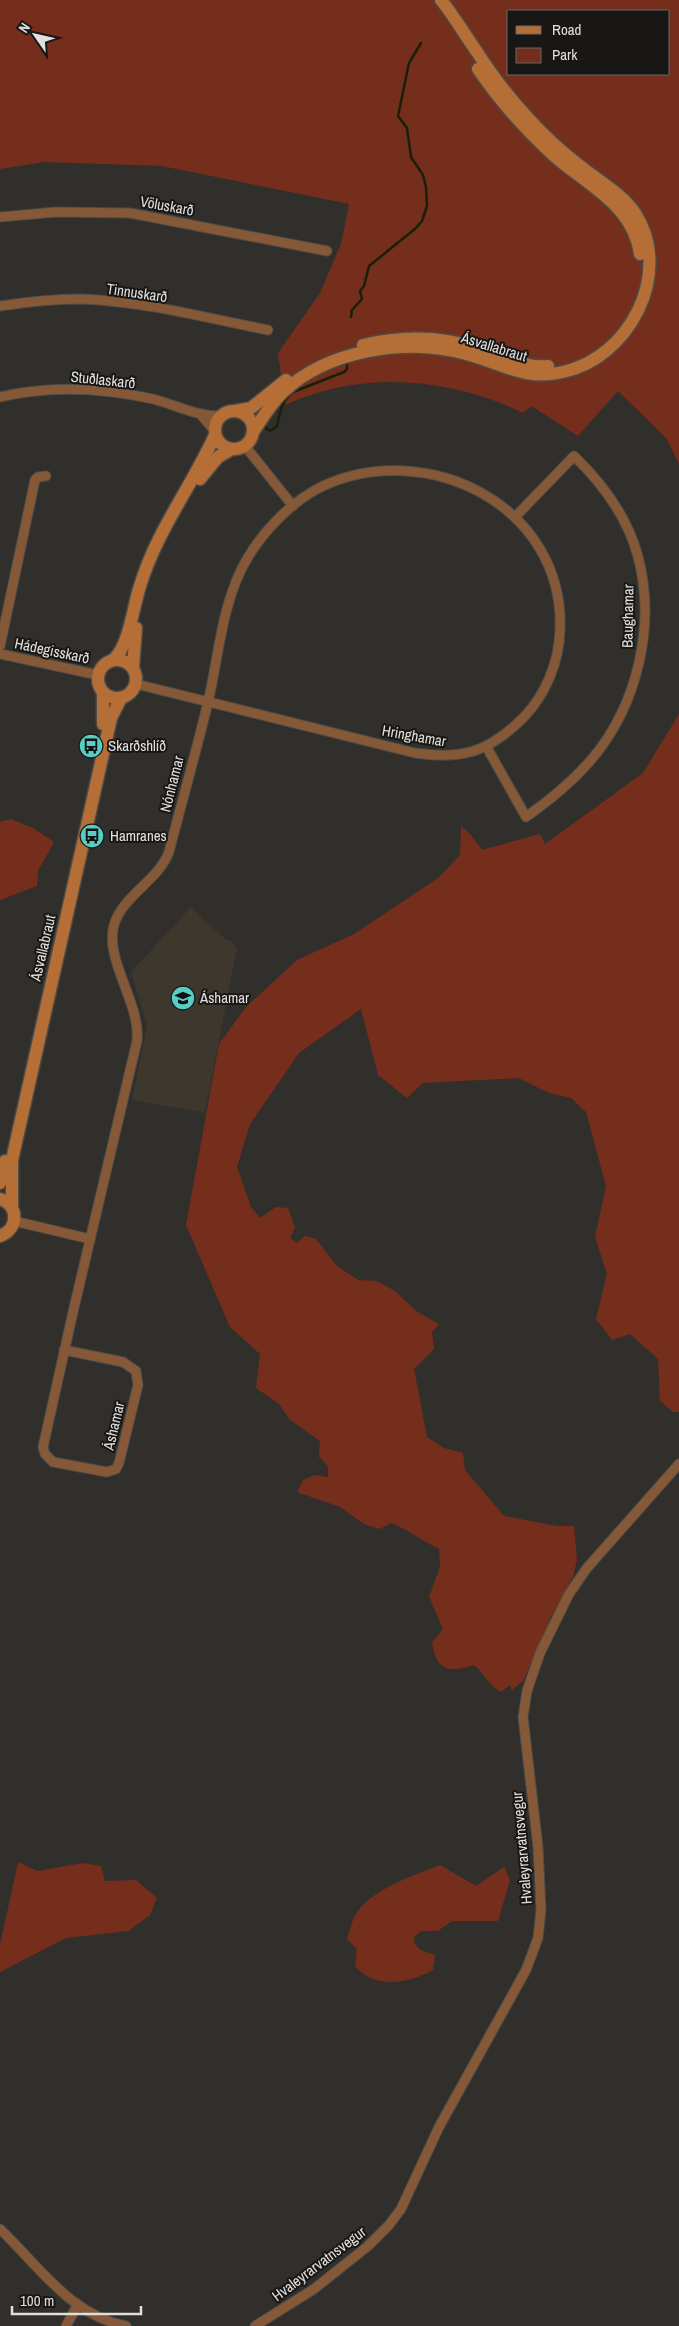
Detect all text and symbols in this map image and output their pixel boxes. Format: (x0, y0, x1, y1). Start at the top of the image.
north arrow (10, 10, 60, 60)
legend (507, 10, 669, 75)
text: N (14, 19, 34, 36)
text: Road (552, 19, 581, 40)
text: Park (552, 44, 578, 65)
street label: Völuskarð (139, 190, 196, 221)
street label: Tinnuskarð (105, 278, 169, 307)
street label: Ásvallabraut (458, 326, 530, 367)
street label: Stuðlaskarð (70, 366, 137, 393)
street label: Baughamar (616, 584, 639, 648)
street label: Hádegisskarð (13, 632, 92, 669)
street label: Hringhamar (380, 720, 448, 751)
bus stop icon: Skarðshlíð (78, 733, 104, 759)
place label: Skarðshlíð (108, 735, 166, 756)
street label: Nónhamar (154, 753, 189, 814)
bus stop icon: Hamranes (79, 823, 105, 849)
place label: Hamranes (110, 825, 167, 846)
street label: Ásvallabraut (24, 912, 60, 984)
school or university icon: Áshamar (170, 985, 196, 1011)
place label: Áshamar (199, 987, 249, 1008)
street label: Áshamar (98, 1400, 129, 1453)
street label: Hvaleyrarvatnsvegur (506, 1791, 537, 1905)
street label: Hvaleyrarvatnsvegur (267, 2221, 370, 2306)
scale bar (12, 2284, 141, 2316)
text: 100 m (20, 2290, 54, 2311)

